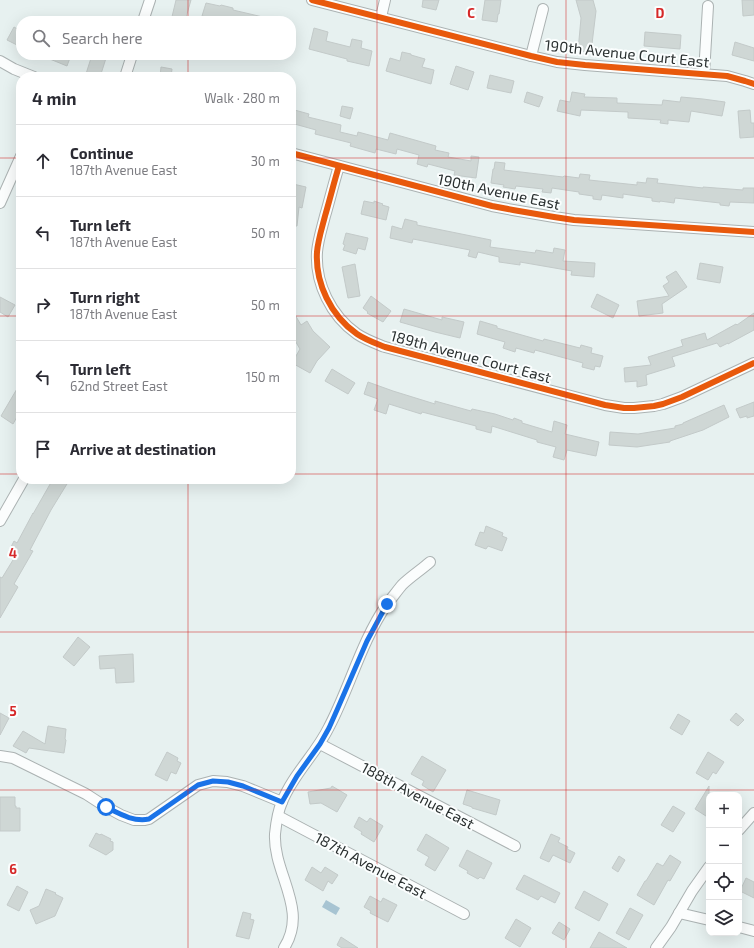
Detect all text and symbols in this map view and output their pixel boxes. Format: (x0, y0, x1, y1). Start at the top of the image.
text: C (467, 5, 475, 21)
text: D (656, 5, 665, 21)
search box (16, 16, 296, 60)
icon: search (30, 27, 52, 49)
text: Search here (62, 29, 143, 47)
street label: 190th Avenue Court East (544, 35, 710, 71)
text: 4 min (32, 88, 76, 108)
text: Walk · 280 m (204, 90, 280, 106)
text: Continue (70, 144, 133, 162)
icon: ahead (32, 150, 54, 172)
text: 30 m (251, 153, 280, 169)
text: 187th Avenue East (70, 162, 177, 178)
street label: 190th Avenue East (436, 169, 562, 213)
text: Turn left (70, 216, 131, 234)
icon: left (32, 222, 54, 244)
text: 50 m (251, 225, 280, 241)
text: 187th Avenue East (70, 234, 177, 250)
text: Turn right (70, 288, 140, 306)
icon: right (32, 294, 54, 316)
text: 50 m (251, 297, 280, 313)
text: 187th Avenue East (70, 306, 177, 322)
street label: 189th Avenue Court East (389, 326, 553, 386)
text: Turn left (70, 360, 131, 378)
icon: left (32, 366, 54, 388)
text: 150 m (246, 369, 280, 385)
text: 62nd Street East (70, 378, 168, 394)
icon: arrive (32, 438, 54, 460)
text: Arrive at destination (70, 440, 216, 458)
text: 4 (9, 545, 17, 561)
route end (378, 595, 396, 613)
text: 5 (9, 703, 17, 719)
street label: 188th Avenue East (359, 758, 478, 832)
map controls (706, 792, 742, 936)
button: + (706, 792, 742, 828)
route start (97, 798, 115, 816)
street label: 187th Avenue East (312, 828, 430, 902)
button: − (706, 828, 742, 864)
text: 6 (9, 861, 17, 877)
button: locate (706, 864, 742, 900)
button: layers (706, 900, 742, 936)

